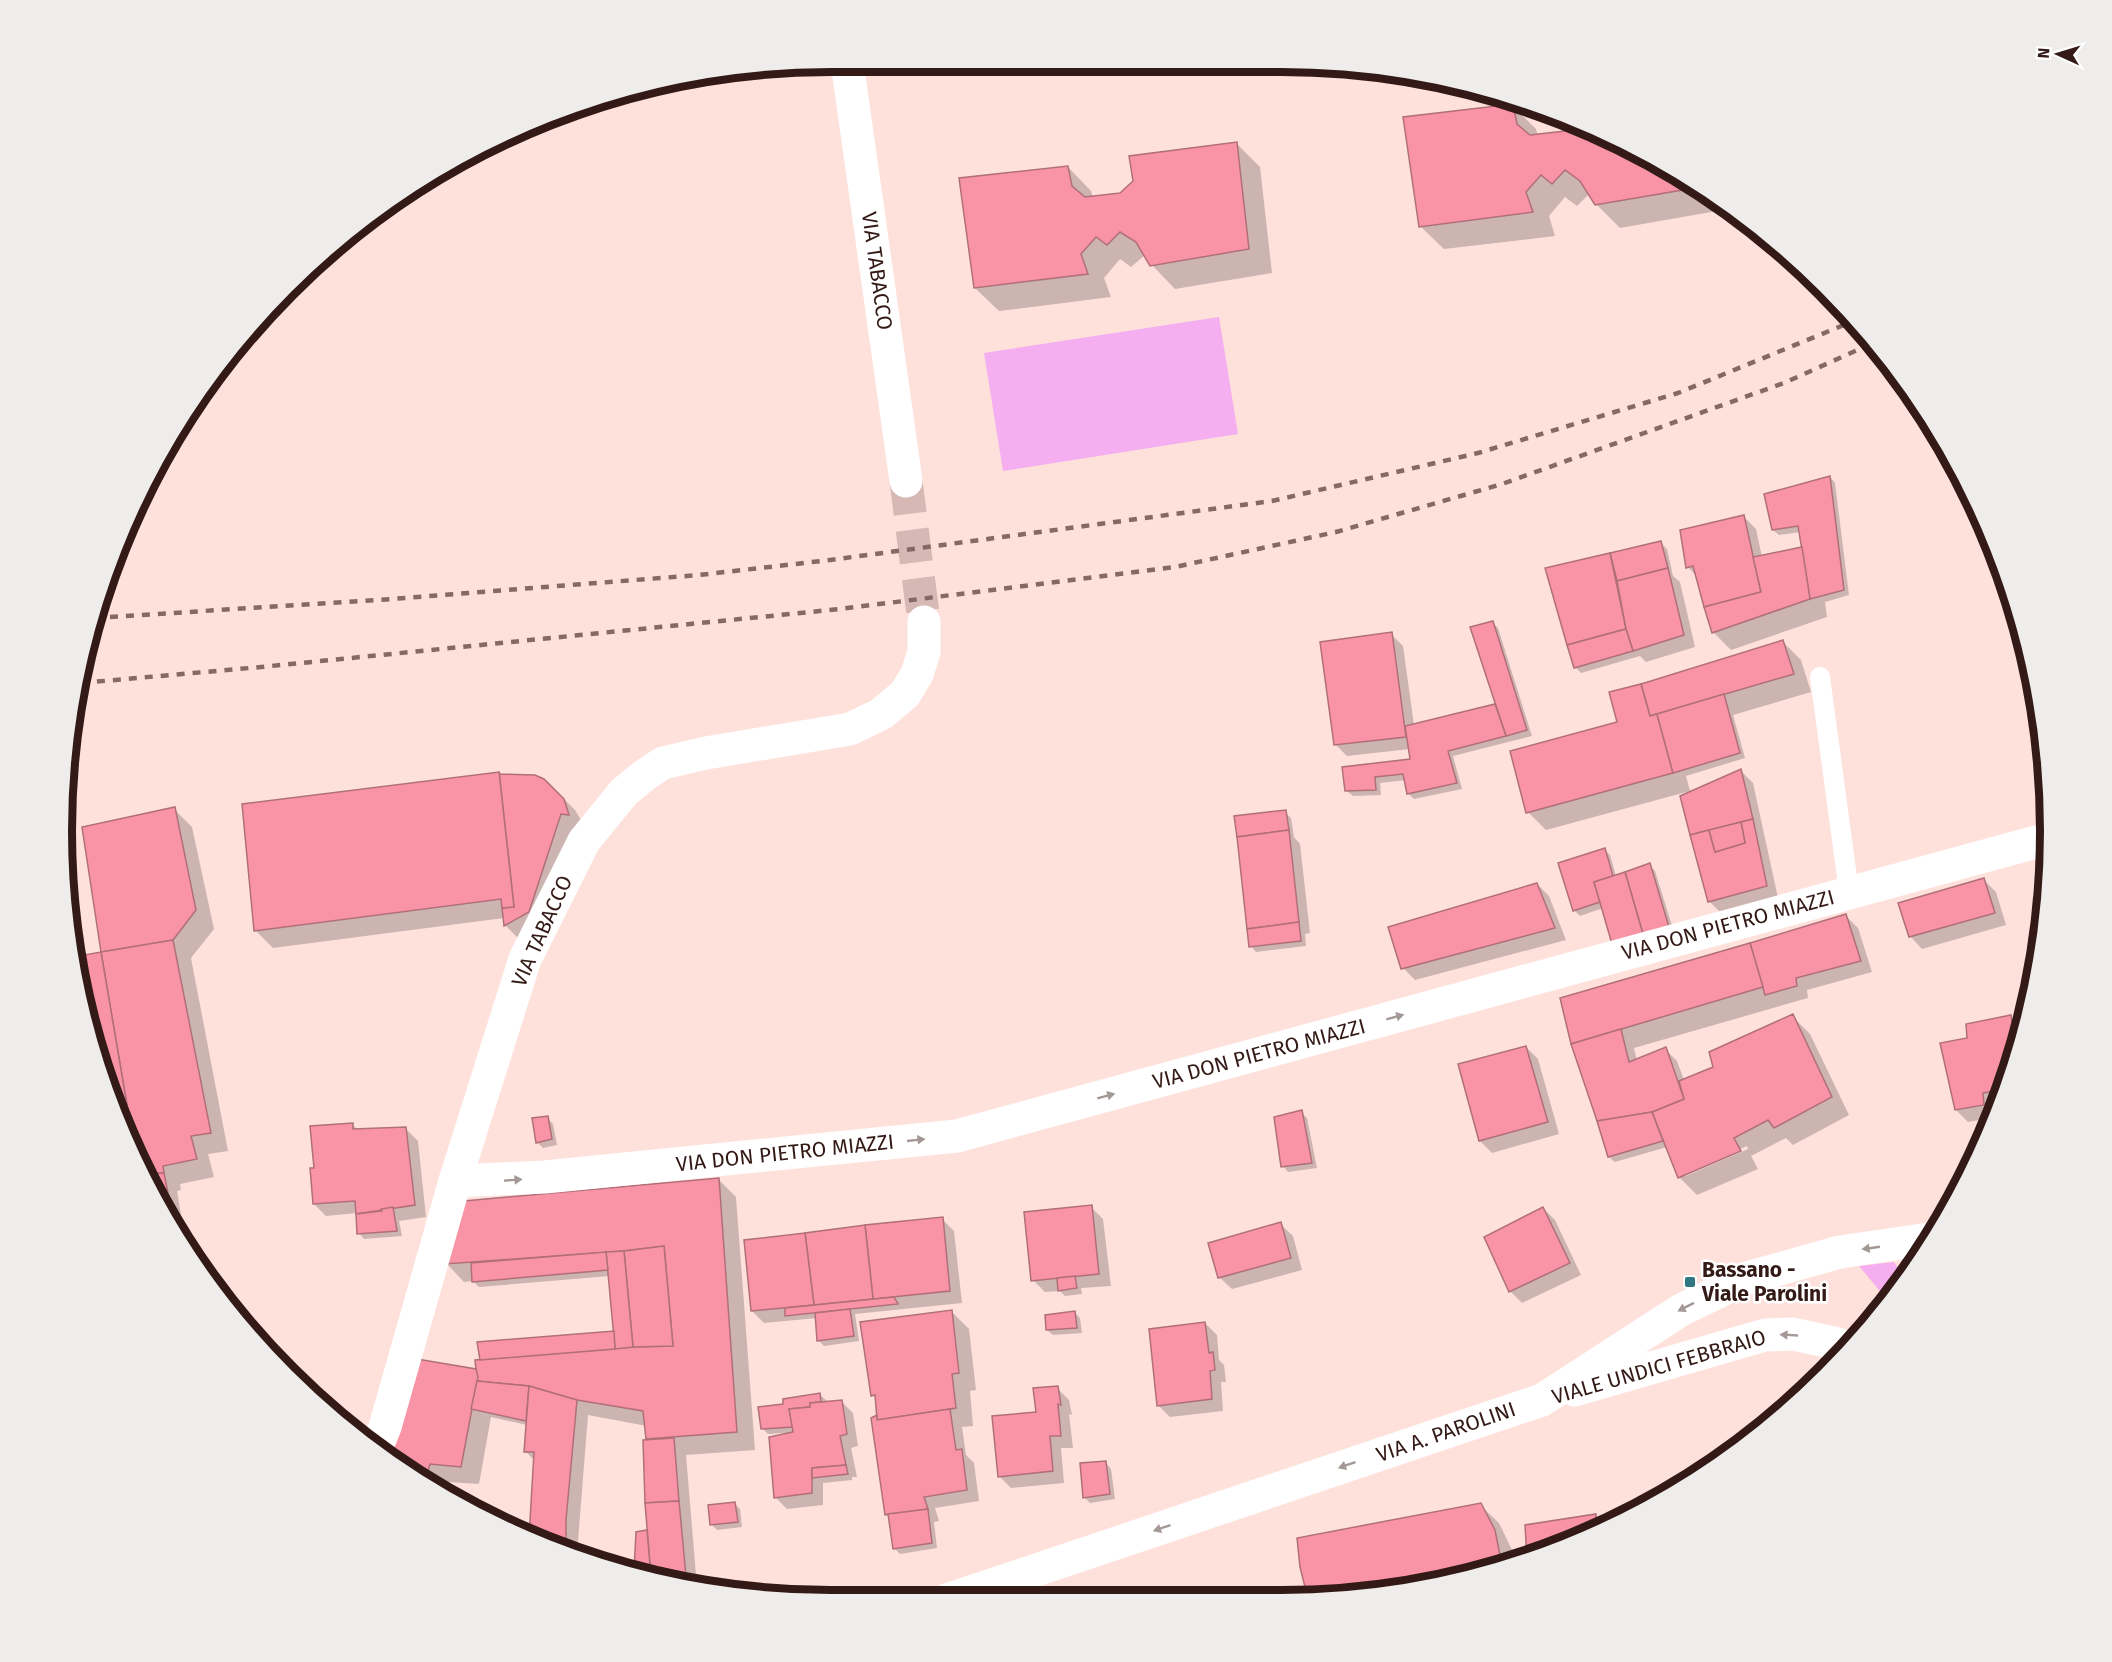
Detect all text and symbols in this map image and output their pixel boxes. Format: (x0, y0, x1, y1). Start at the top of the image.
north arrow (2028, 24, 2088, 84)
text: N (2034, 47, 2053, 59)
street label: VIA TABACCO (856, 210, 898, 332)
street label: VIA TABACCO (506, 871, 578, 991)
street label: VIA DON PIETRO MIAZZI (1619, 884, 1837, 966)
one-way arrow (1387, 1012, 1405, 1021)
street label: VIA DON PIETRO MIAZZI (1150, 1013, 1368, 1095)
one-way arrow (1097, 1091, 1115, 1101)
street label: VIA DON PIETRO MIAZZI (675, 1129, 895, 1177)
one-way arrow (907, 1135, 926, 1145)
one-way arrow (504, 1175, 523, 1184)
one-way arrow (1861, 1243, 1880, 1252)
place label: Bassano - Viale Parolini (1701, 1257, 1827, 1307)
marker: Bassano - Viale Parolini (1683, 1275, 1697, 1289)
one-way arrow (1678, 1302, 1695, 1312)
street label: VIALE UNDICI FEBBRAIO (1549, 1324, 1769, 1410)
one-way arrow (1780, 1330, 1799, 1340)
street label: VIA A. PAROLINI (1373, 1396, 1519, 1468)
one-way arrow (1338, 1461, 1356, 1471)
one-way arrow (1153, 1523, 1171, 1533)

